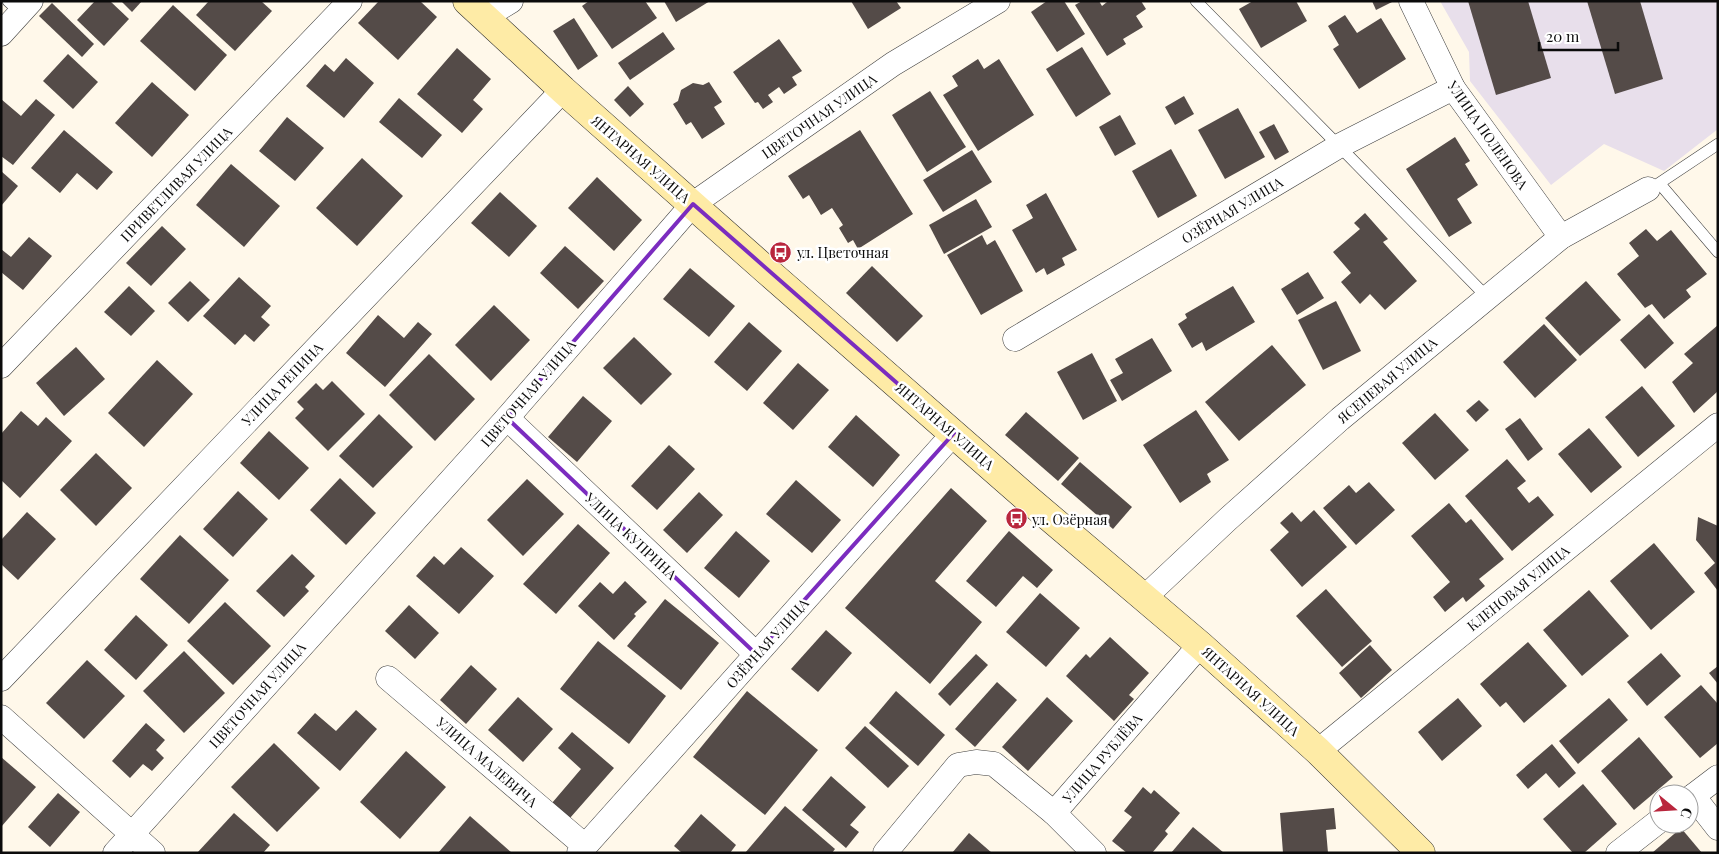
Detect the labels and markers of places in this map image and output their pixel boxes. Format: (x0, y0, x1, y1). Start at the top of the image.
bus stop icon: ул. Цветочная (769, 240, 793, 264)
place label: ул. Цветочная (796, 243, 889, 262)
bus stop icon: ул. Озёрная (1004, 507, 1028, 531)
place label: ул. Озёрная (1031, 510, 1108, 529)

